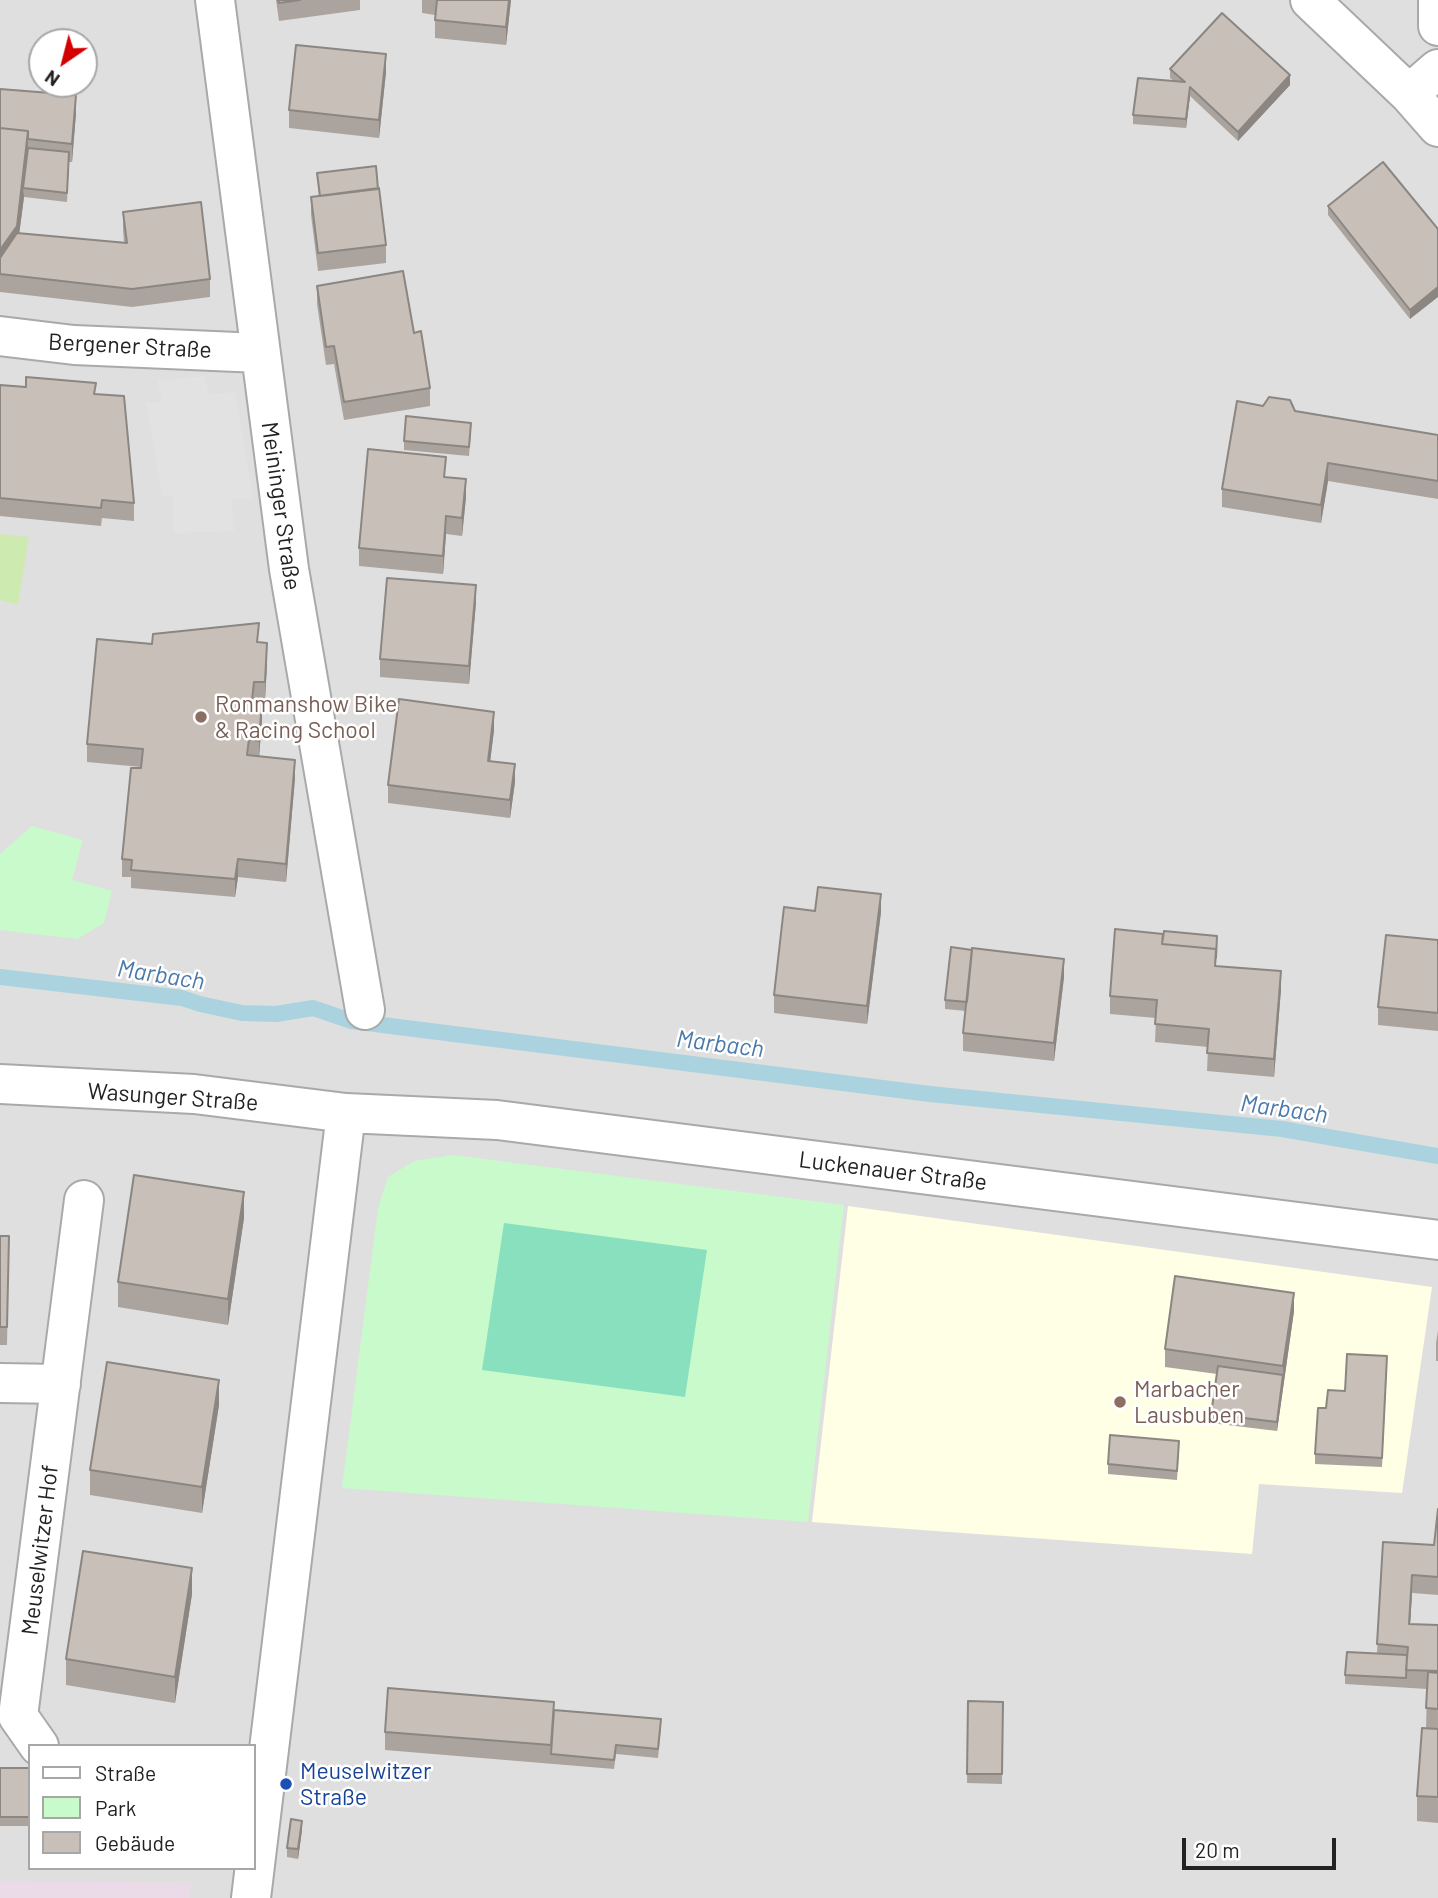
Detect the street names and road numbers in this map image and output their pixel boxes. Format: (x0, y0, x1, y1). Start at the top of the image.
street label: Bergener Straße (48, 328, 212, 364)
street label: Meininger Straße (256, 420, 306, 592)
street label: Wasunger Straße (87, 1077, 259, 1117)
street label: Luckenauer Straße (797, 1146, 989, 1196)
street label: Meuselwitzer Hof (16, 1463, 64, 1637)

